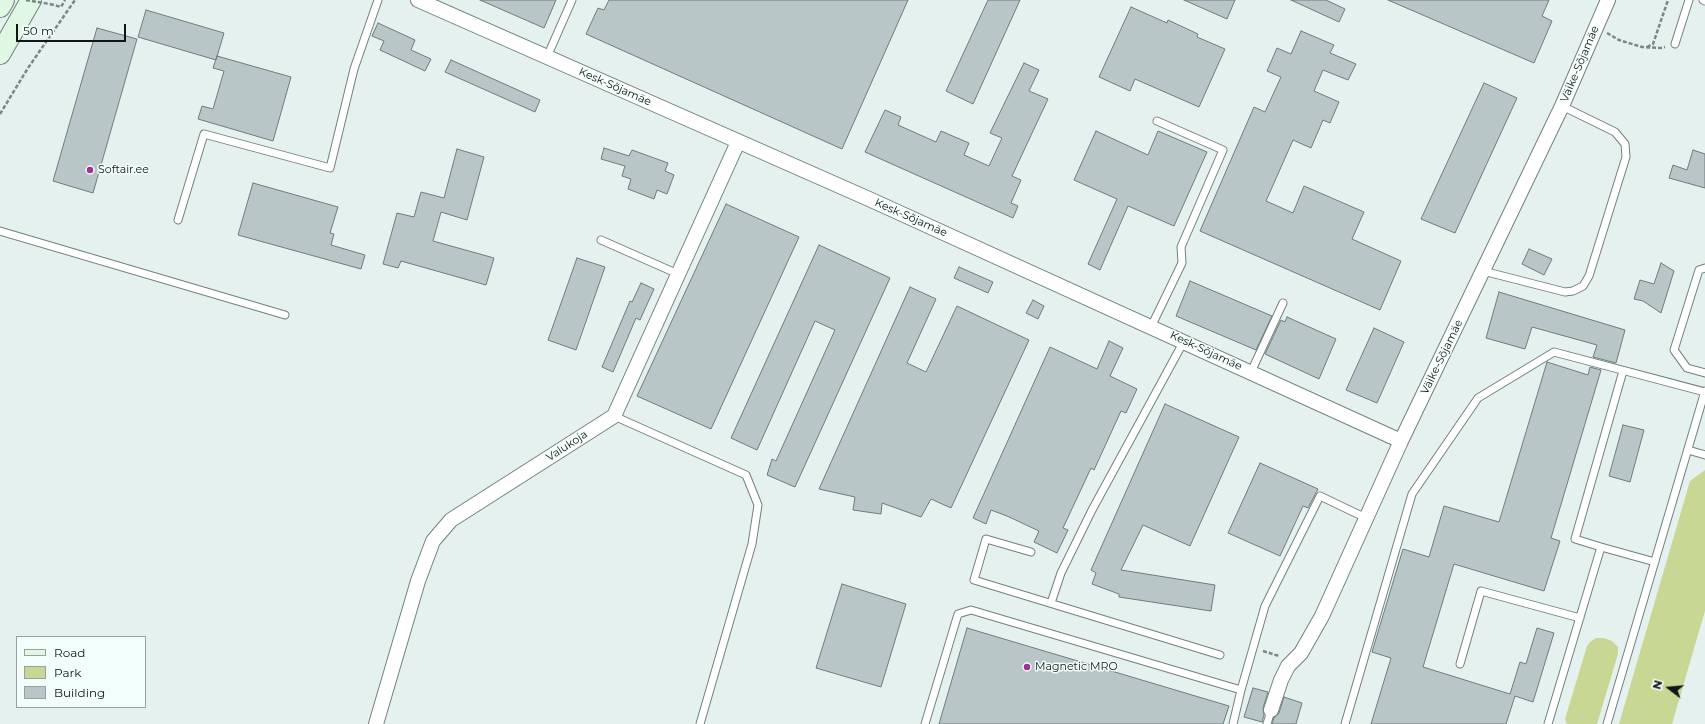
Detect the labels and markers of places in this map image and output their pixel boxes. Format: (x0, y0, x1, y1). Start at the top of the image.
place label: Softair.ee (98, 163, 149, 177)
marker: Softair.ee (85, 165, 95, 175)
place label: Magnetic MRO (1035, 660, 1118, 674)
marker: Magnetic MRO (1022, 662, 1032, 672)

